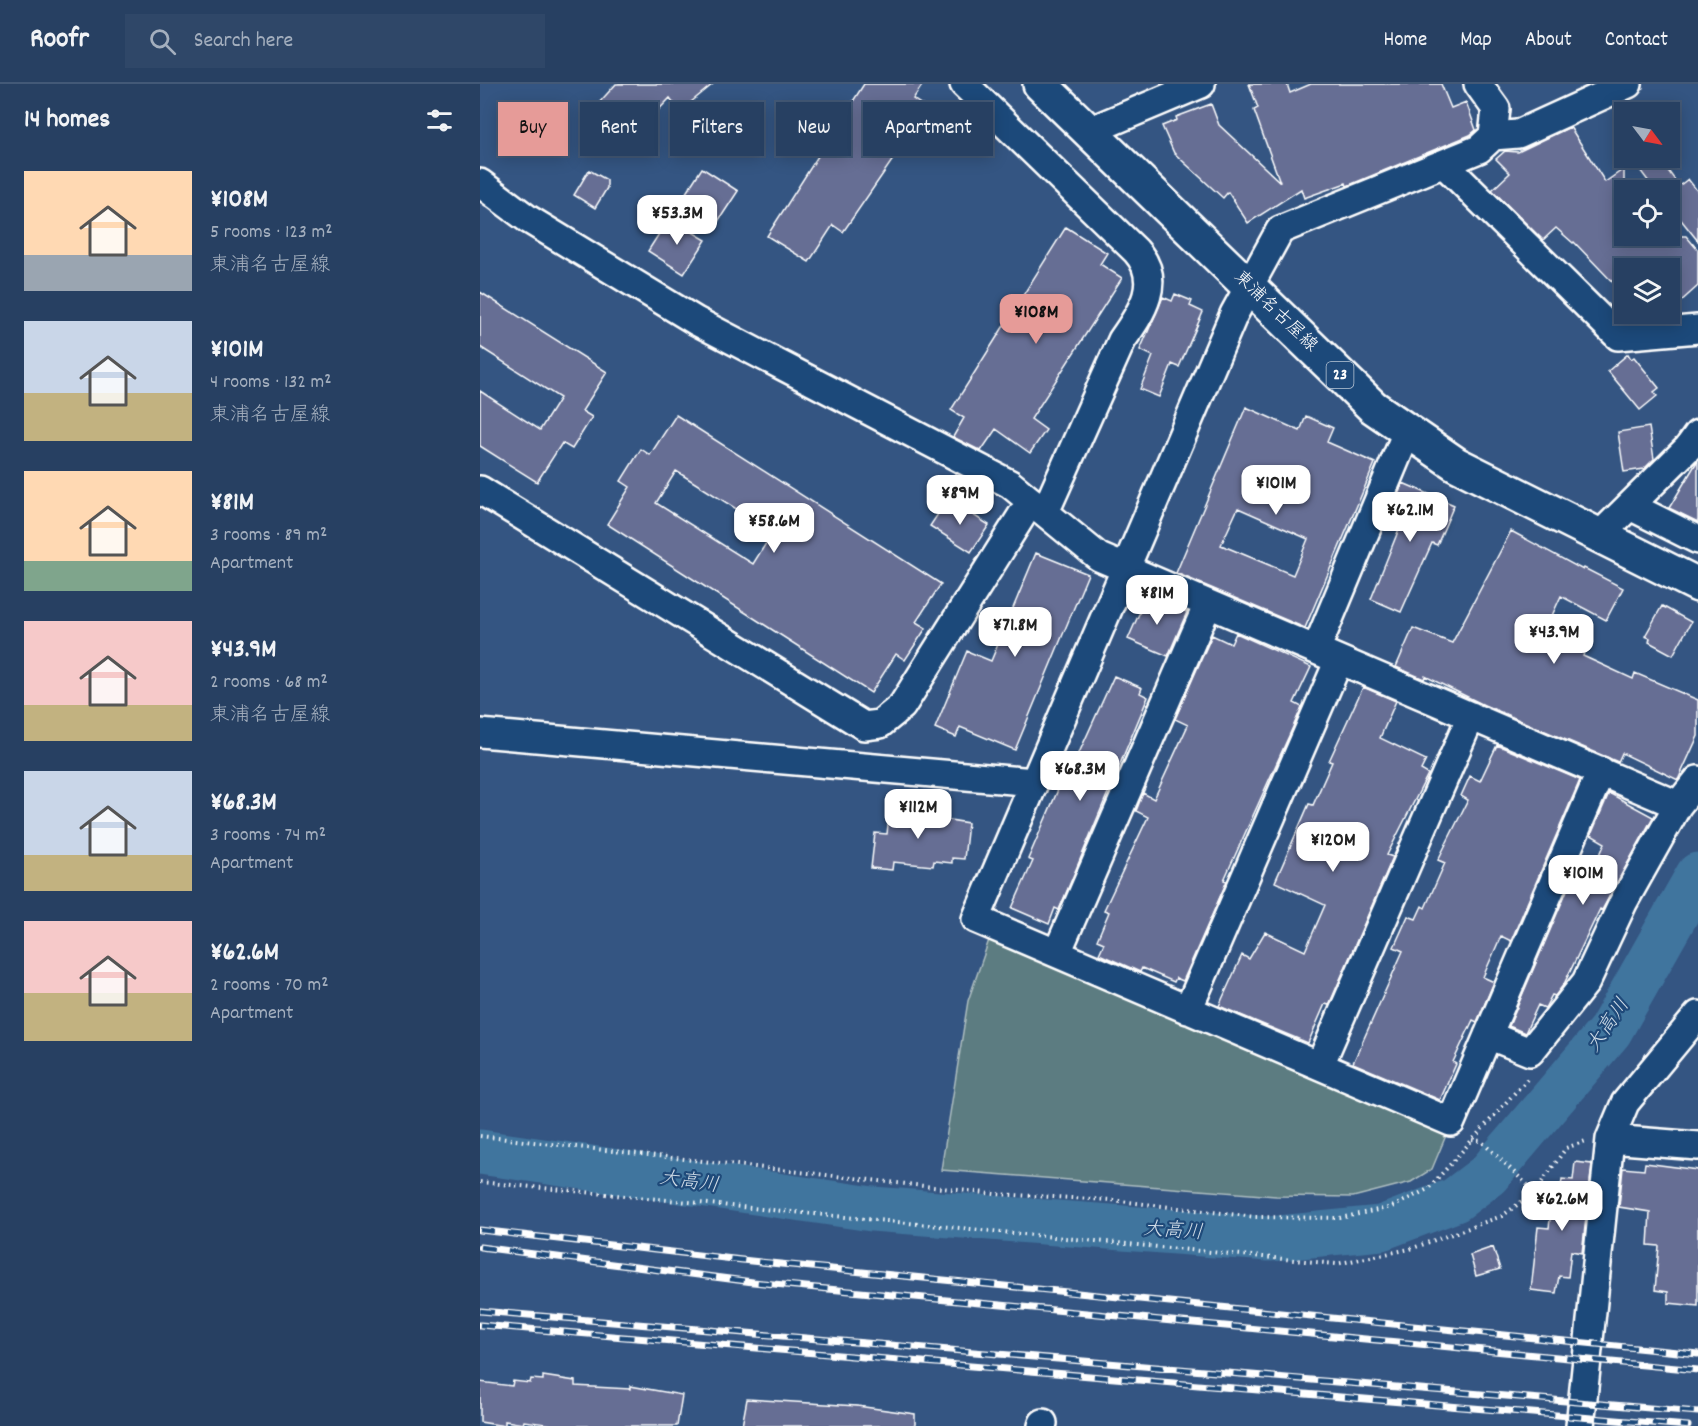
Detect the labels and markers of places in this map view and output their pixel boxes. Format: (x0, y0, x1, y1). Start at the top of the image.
pin: ¥53.3M (628, 195, 726, 246)
pin: ¥108M (994, 294, 1078, 345)
pin: ¥101M (1234, 465, 1318, 516)
pin: ¥89M (924, 475, 996, 526)
pin: ¥62.1M (1361, 492, 1459, 543)
pin: ¥58.6M (725, 503, 823, 554)
pin: ¥81M (1121, 575, 1193, 626)
pin: ¥71.8M (966, 607, 1064, 658)
pin: ¥43.9M (1505, 614, 1603, 665)
pin: ¥68.3M (1031, 751, 1129, 802)
pin: ¥112M (876, 789, 960, 840)
pin: ¥120M (1291, 822, 1375, 873)
pin: ¥101M (1541, 855, 1625, 906)
pin: ¥62.6M (1513, 1181, 1611, 1232)

